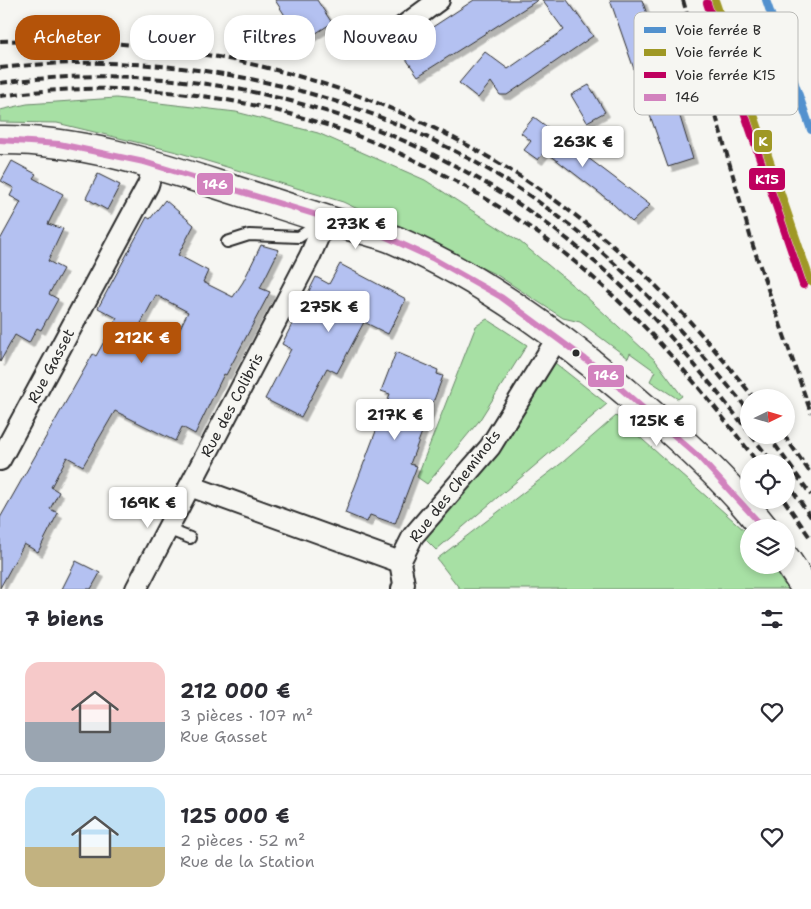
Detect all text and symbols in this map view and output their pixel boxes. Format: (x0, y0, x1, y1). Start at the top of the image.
legend (634, 12, 798, 115)
chip: Acheter (15, 15, 120, 60)
chip: Louer (130, 15, 214, 60)
chip: Filtres (224, 15, 315, 60)
chip: Nouveau (325, 15, 436, 60)
text: Voie ferrée B (675, 21, 761, 39)
text: Voie ferrée K (675, 43, 762, 61)
text: Voie ferrée K15 (675, 66, 775, 84)
text: 146 (675, 88, 700, 106)
pin: 263K € (542, 126, 624, 168)
line badge: K (753, 129, 773, 153)
text: 263K € (553, 131, 613, 152)
text: K (758, 132, 768, 150)
line badge: K15 (748, 167, 786, 191)
text: K15 (755, 170, 779, 188)
line badge: 146 (196, 172, 234, 196)
text: 146 (202, 175, 228, 193)
pin: 273K € (315, 208, 397, 250)
text: 273K € (326, 213, 386, 234)
pin: 275K € (288, 290, 370, 333)
text: 275K € (300, 296, 358, 317)
pin: 212K € (101, 322, 183, 364)
street label: Rue Gasset (23, 325, 79, 407)
text: 212K € (114, 327, 170, 348)
unlabelled marker (571, 348, 581, 358)
street label: Rue des Colibris (196, 349, 268, 461)
line badge: 146 (587, 364, 625, 388)
text: 146 (593, 366, 619, 384)
north arrow (740, 389, 795, 444)
map controls (740, 389, 795, 574)
pin: 217K € (354, 398, 436, 441)
text: 217K € (367, 404, 423, 425)
pin: 125K € (616, 404, 698, 447)
text: 125K € (629, 410, 685, 431)
street label: Rue des Cheminots (405, 426, 505, 546)
button: locate (740, 454, 795, 509)
pin: 169K € (107, 486, 189, 529)
text: 169K € (120, 492, 176, 513)
button: layers (740, 519, 795, 574)
text: 7 biens (25, 605, 104, 633)
icon: filters (758, 605, 786, 633)
text: 212 000 € (180, 677, 291, 705)
icon: home (65, 682, 125, 742)
icon: heart (758, 698, 786, 726)
text: 3 pièces · 107 m² (180, 705, 313, 726)
text: Rue Gasset (180, 726, 267, 747)
text: 125 000 € (180, 802, 290, 830)
icon: home (65, 807, 125, 867)
icon: heart (758, 823, 786, 851)
text: 2 pièces · 52 m² (180, 830, 305, 851)
text: Rue de la Station (180, 851, 314, 872)

